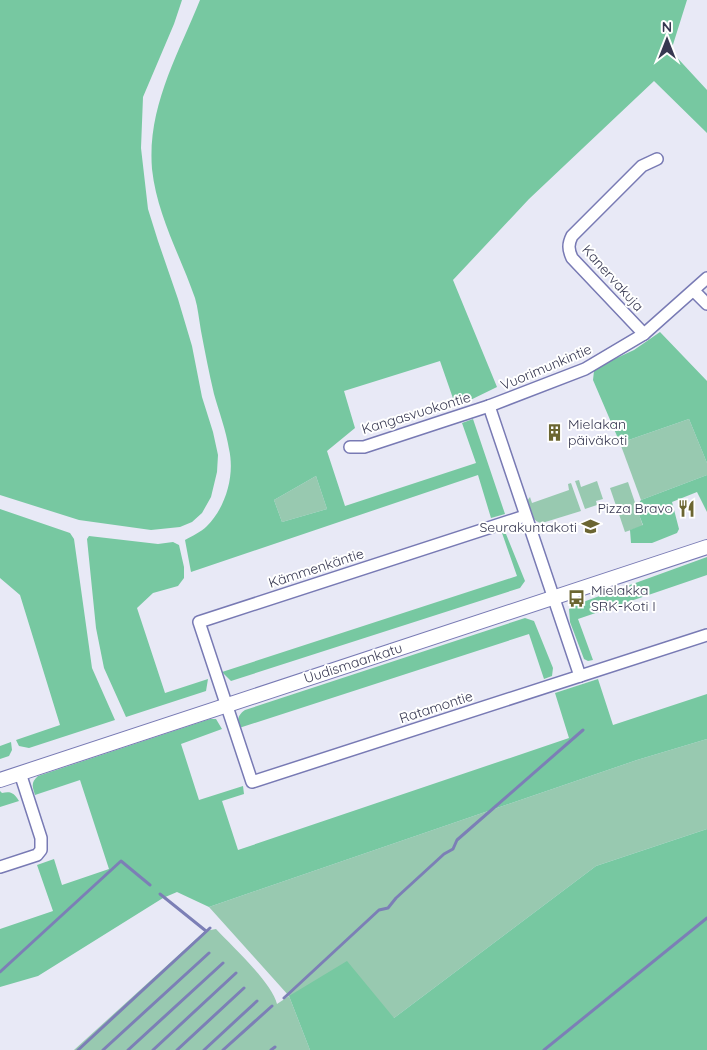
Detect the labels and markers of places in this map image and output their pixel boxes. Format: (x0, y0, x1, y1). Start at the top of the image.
place label: Mielakan päiväkoti (568, 415, 627, 449)
building icon: Mielakan päiväkoti (544, 422, 564, 442)
restaurant icon: Pizza Bravo (677, 498, 697, 518)
place label: Pizza Bravo (597, 499, 673, 517)
school or university icon: Seurakuntakoti (581, 517, 601, 537)
place label: Seurakuntakoti (479, 518, 577, 536)
place label: Mielakka SRK-Koti I (591, 581, 656, 615)
bus stop icon: Mielakka SRK-Koti I (567, 588, 587, 608)

